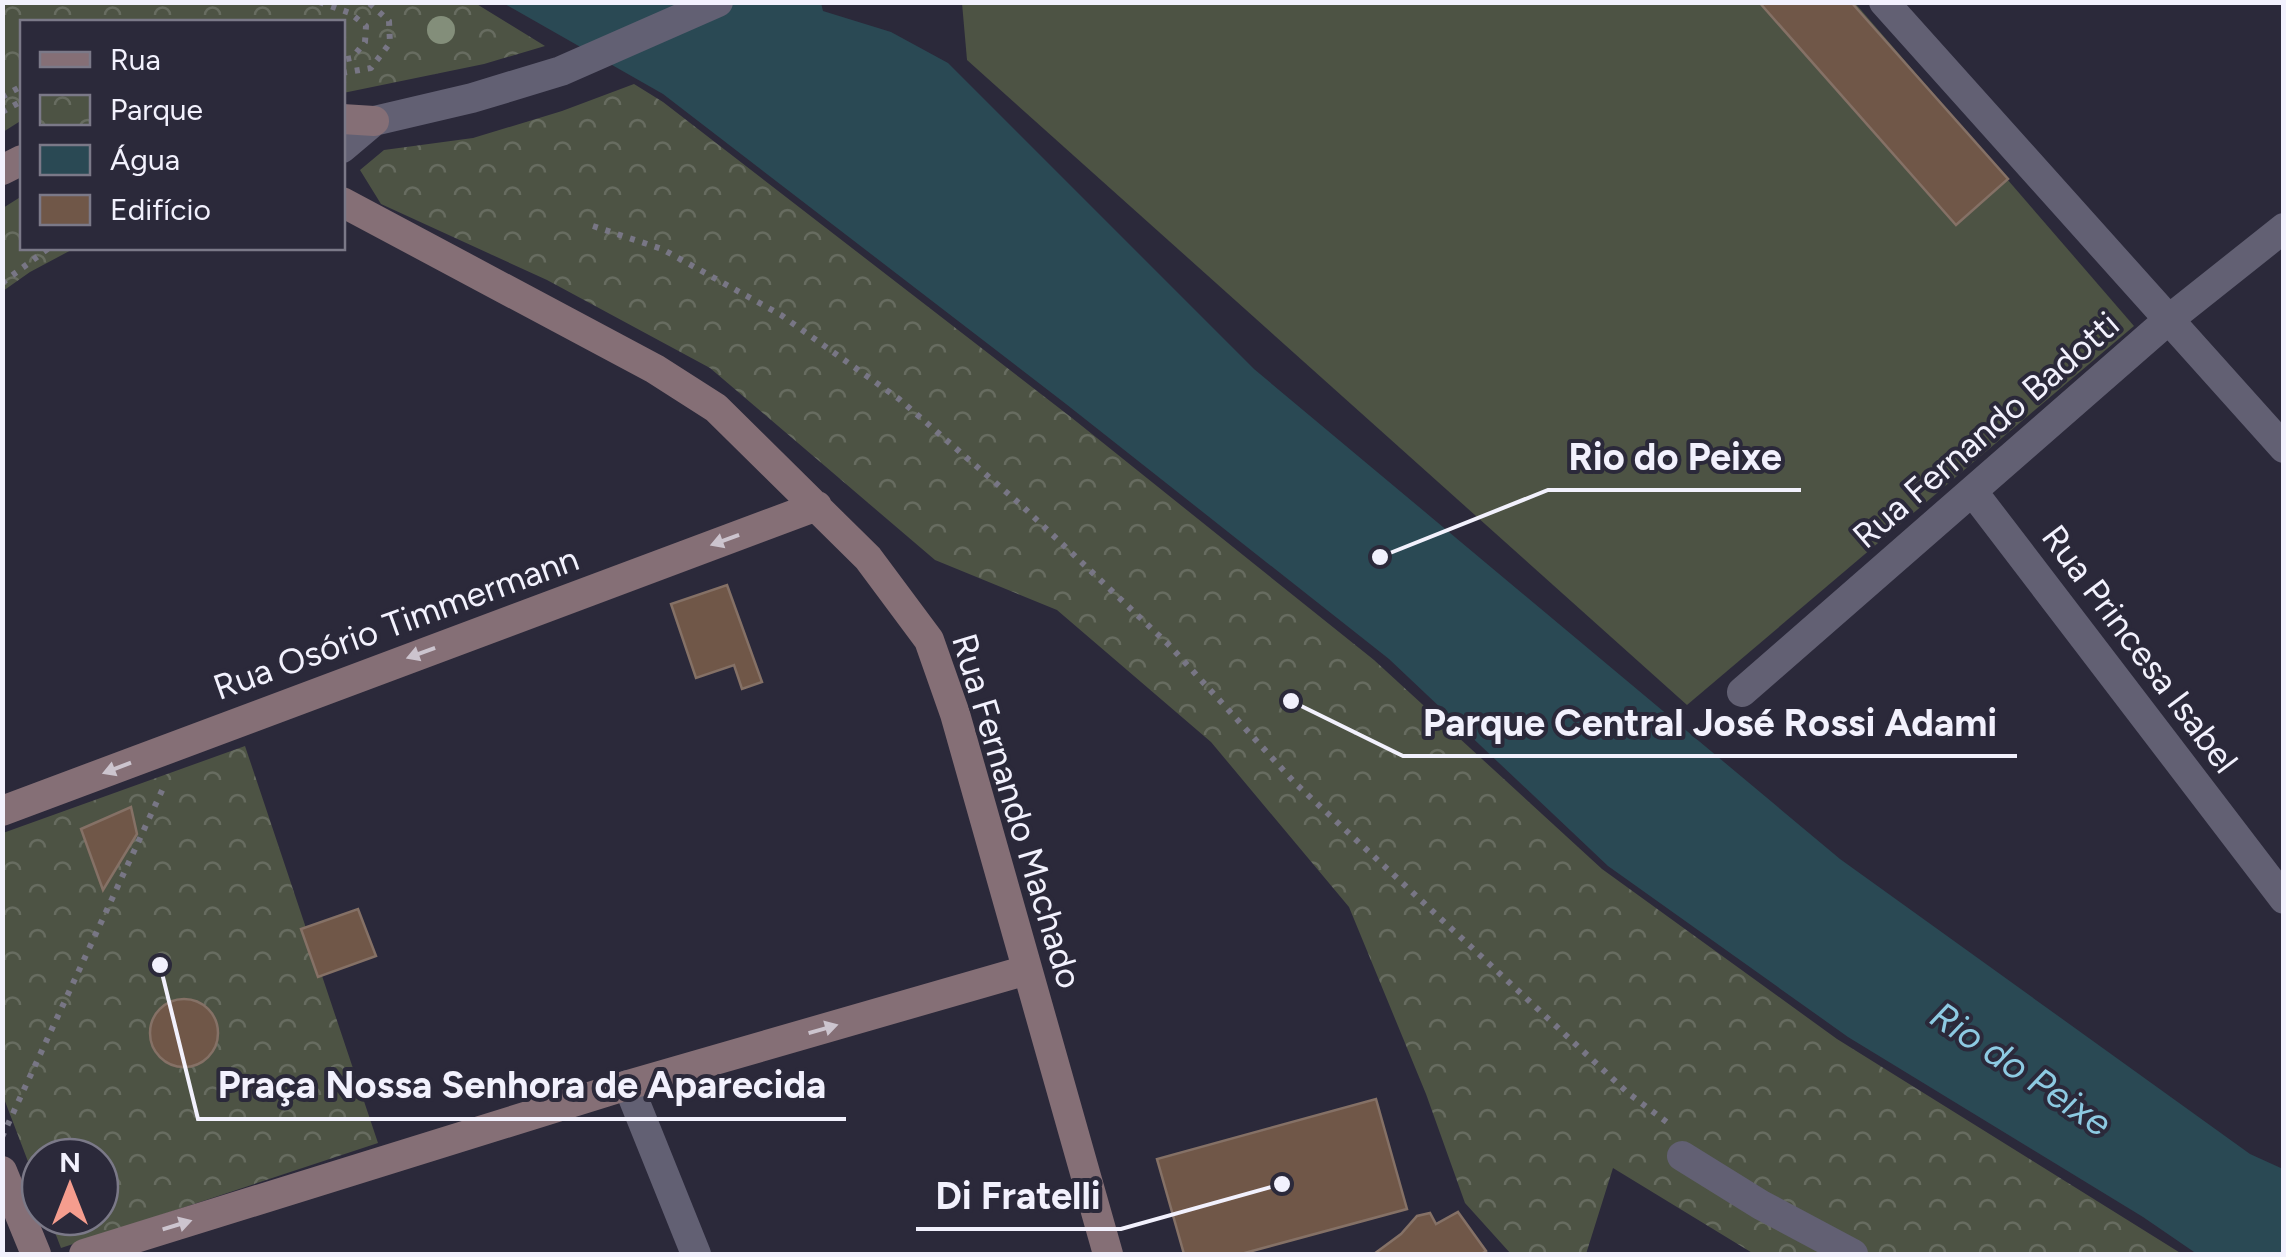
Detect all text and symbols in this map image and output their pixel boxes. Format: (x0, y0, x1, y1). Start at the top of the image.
legend (20, 20, 345, 250)
text: Rua (110, 41, 161, 78)
text: Parque (110, 91, 203, 128)
text: Água (110, 141, 180, 178)
text: Edifício (110, 191, 211, 228)
street label: Rua Fernando Badotti (1844, 303, 2128, 557)
callout: Rio do Peixe (1548, 422, 1801, 490)
text: Rio do Peixe (1568, 434, 1782, 480)
street label: Rua Princesa Isabel (2033, 517, 2247, 781)
one-way arrow (710, 533, 740, 548)
street label: Rua Osório Timmermann (208, 537, 584, 709)
street label: Rua Fernando Machado (943, 629, 1091, 993)
one-way arrow (405, 646, 435, 661)
callout: Parque Central José Rossi Adami (1403, 688, 2017, 756)
text: Parque Central José Rossi Adami (1423, 700, 1997, 746)
one-way arrow (101, 760, 131, 776)
water label: Rio do Peixe (1922, 992, 2120, 1146)
one-way arrow (808, 1021, 839, 1036)
callout: Praça Nossa Senhora de Aparecida (198, 1051, 846, 1119)
text: Praça Nossa Senhora de Aparecida (218, 1062, 826, 1108)
north arrow (20, 1137, 120, 1237)
text: N (59, 1145, 81, 1179)
callout: Di Fratelli (916, 1161, 1121, 1229)
text: Di Fratelli (935, 1173, 1101, 1219)
one-way arrow (163, 1217, 193, 1232)

